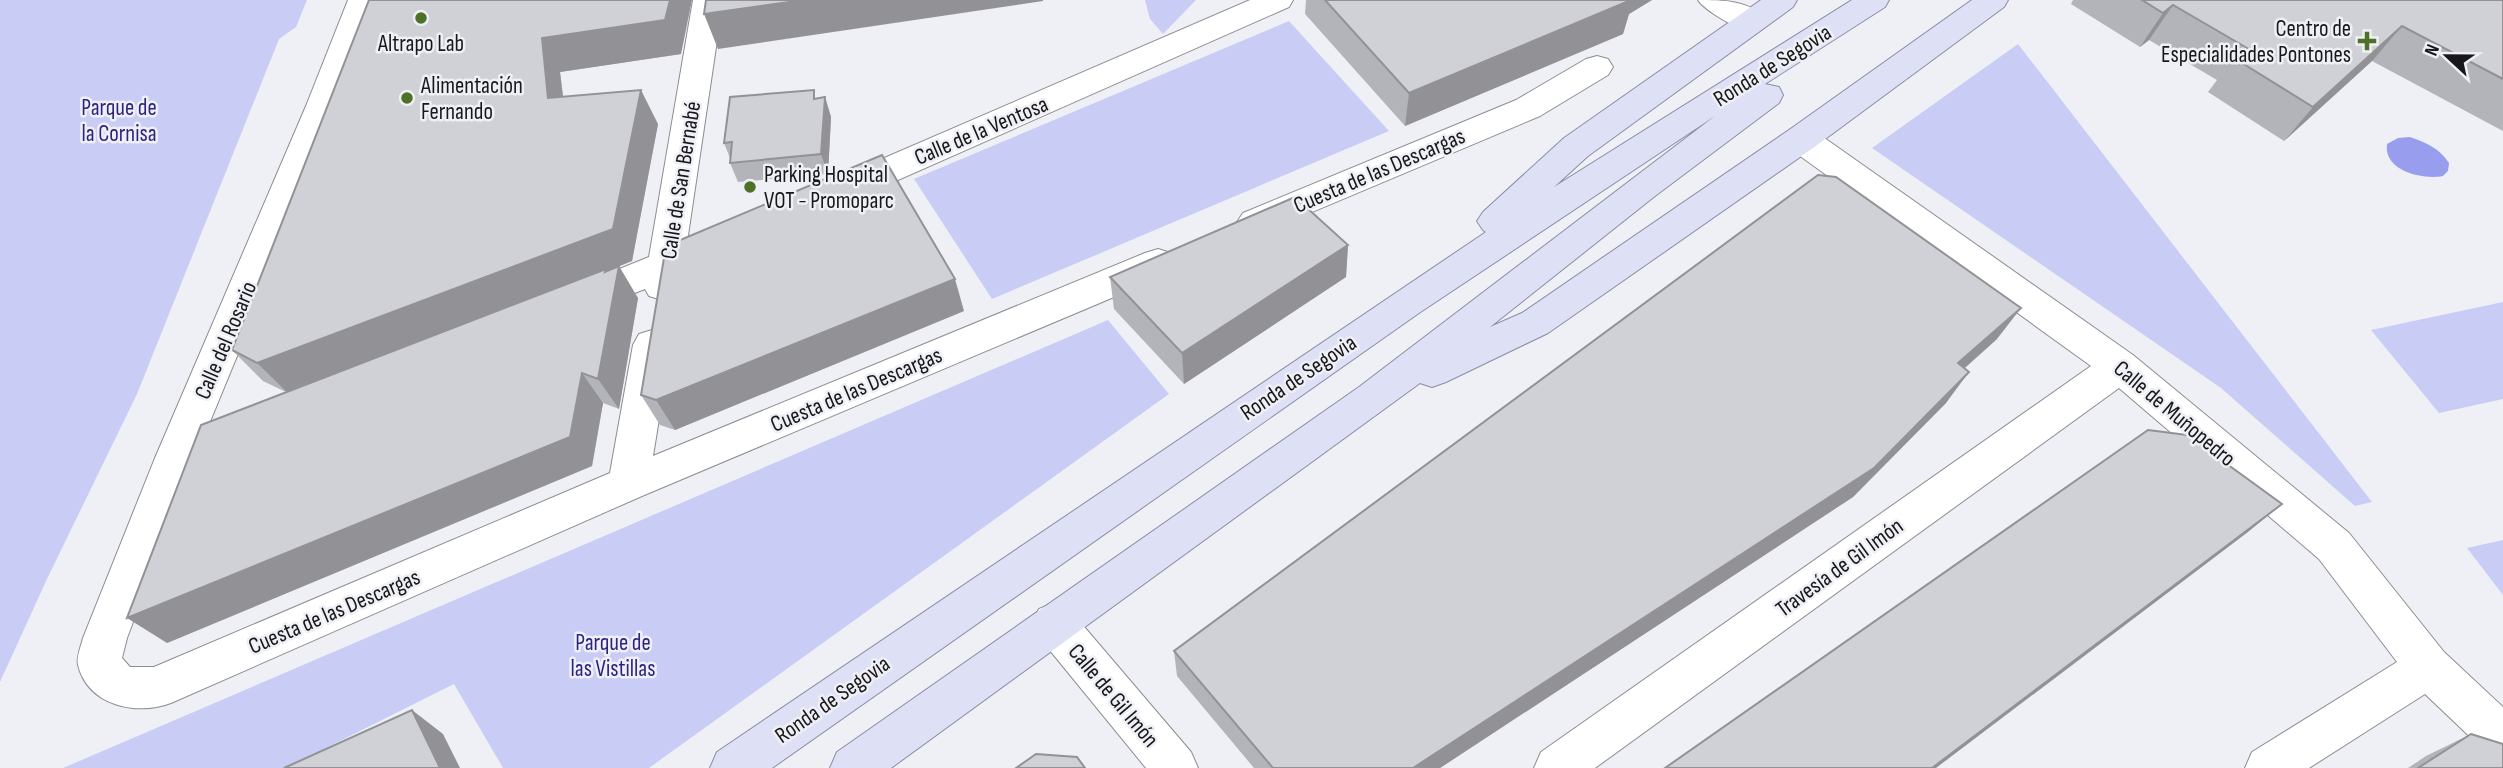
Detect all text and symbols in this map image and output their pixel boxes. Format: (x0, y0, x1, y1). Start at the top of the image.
marker: Altrapo Lab (413, 10, 429, 26)
place label: Centro de Especialidades Pontones (2161, 15, 2351, 69)
street label: Ronda de Segovia (1708, 18, 1837, 113)
north arrow (2412, 21, 2482, 91)
place label: Altrapo Lab (377, 30, 464, 58)
marker: Centro de Especialidades Pontones (2357, 31, 2377, 51)
text: N (2420, 41, 2445, 59)
place label: Alimentación Fernando (420, 72, 523, 126)
marker: Alimentación Fernando (399, 90, 415, 106)
street label: Calle de la Ventosa (910, 90, 1053, 172)
park label: Parque de la Cornisa (81, 94, 157, 148)
street label: Calle de San Bernabé (655, 99, 707, 261)
street label: Cuesta de las Descargas (1289, 122, 1469, 220)
place label: Parking Hospital VOT - Promoparc (764, 161, 894, 215)
marker: Parking Hospital VOT - Promoparc (742, 179, 758, 195)
street label: Calle del Rosario (189, 277, 263, 403)
street label: Ronda de Segovia (1235, 329, 1362, 427)
street label: Cuesta de las Descargas (766, 341, 946, 439)
street label: Calle de Muñopedro (2108, 355, 2241, 473)
street label: Travesía de Gil Imón (1770, 512, 1909, 623)
street label: Cuesta de las Descargas (244, 563, 424, 661)
park label: Parque de las Vistillas (571, 629, 655, 683)
street label: Calle de Gil Imón (1062, 638, 1164, 753)
street label: Ronda de Segovia (770, 650, 895, 750)

